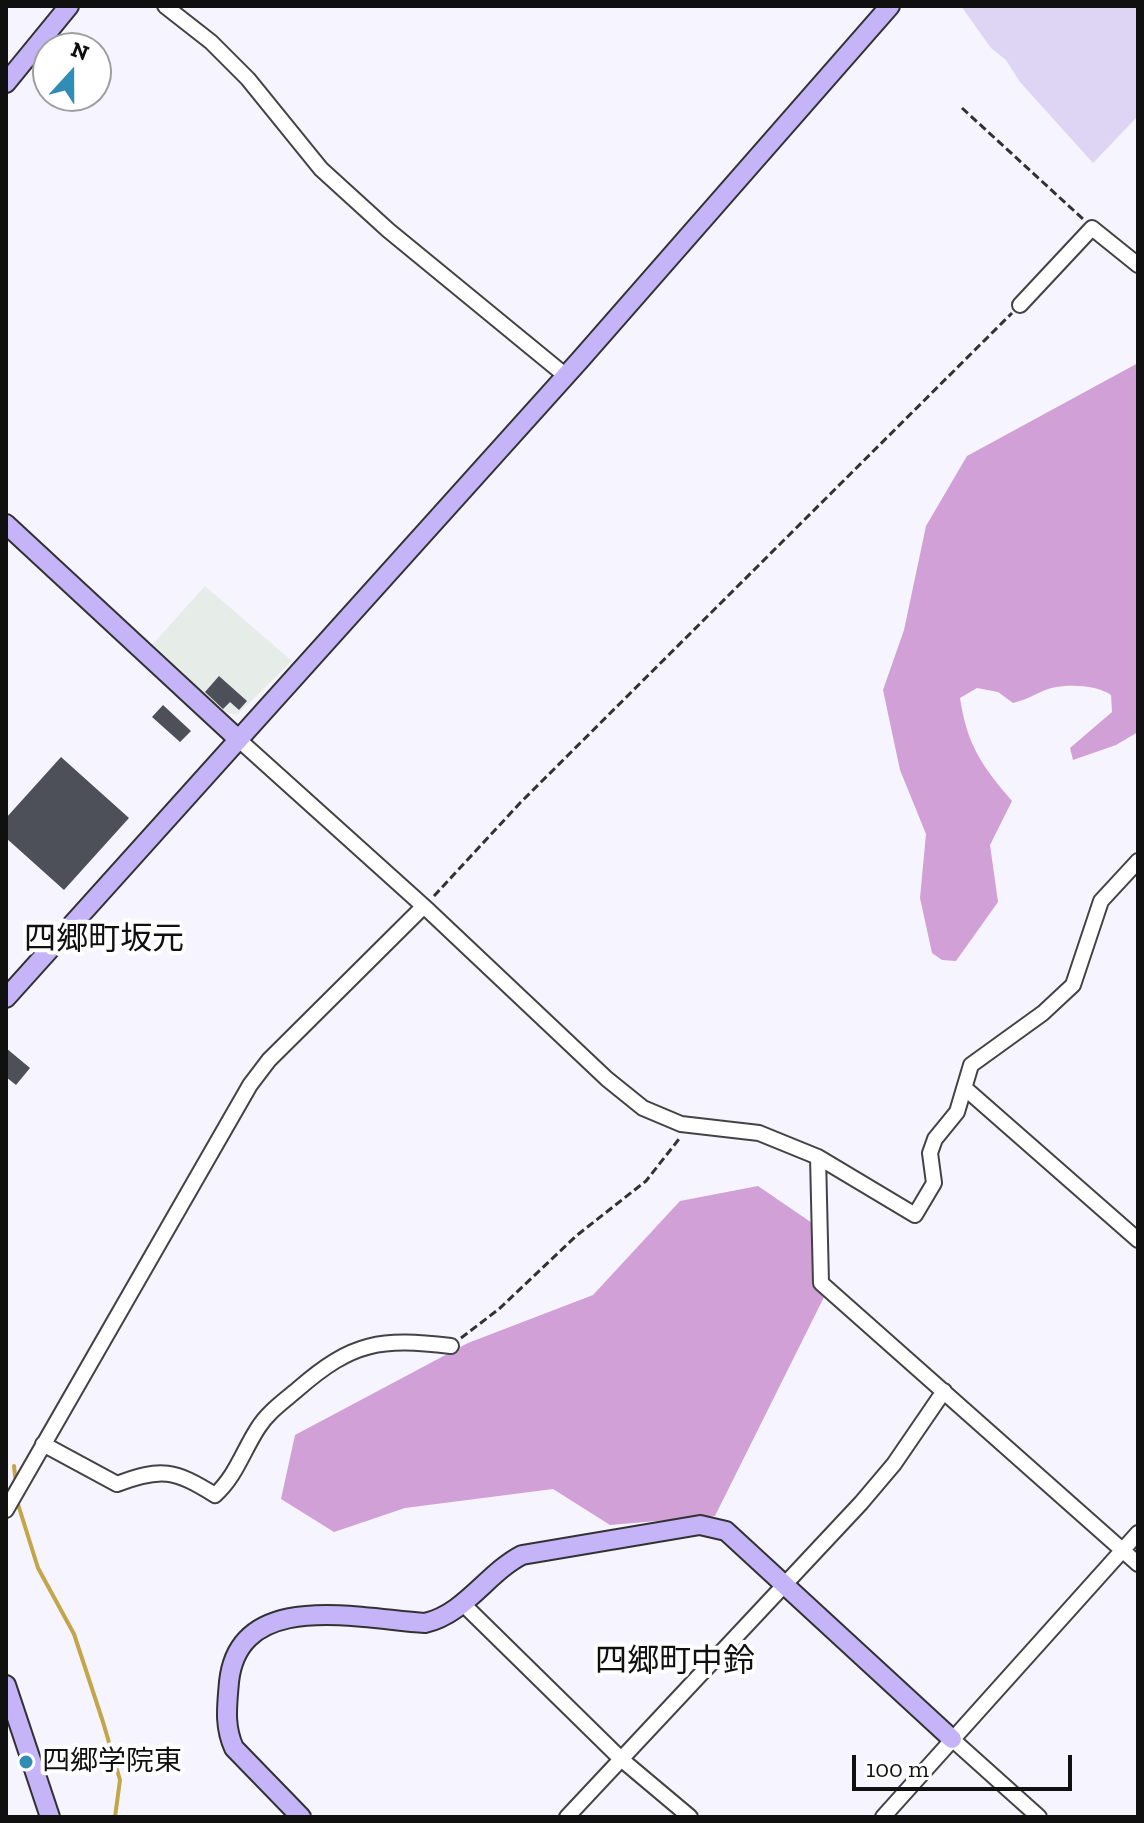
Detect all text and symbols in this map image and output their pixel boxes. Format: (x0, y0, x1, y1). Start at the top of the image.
north arrow (32, 32, 112, 112)
text: N (67, 35, 93, 67)
district label: 四郷町坂元 (24, 921, 184, 959)
district label: 四郷町中鈴 (595, 1643, 755, 1681)
scale bar (856, 1739, 1076, 1789)
place label: 四郷学院東 (42, 1745, 182, 1779)
marker: 四郷学院東 (17, 1753, 35, 1771)
text: 100 m (866, 1754, 929, 1783)

